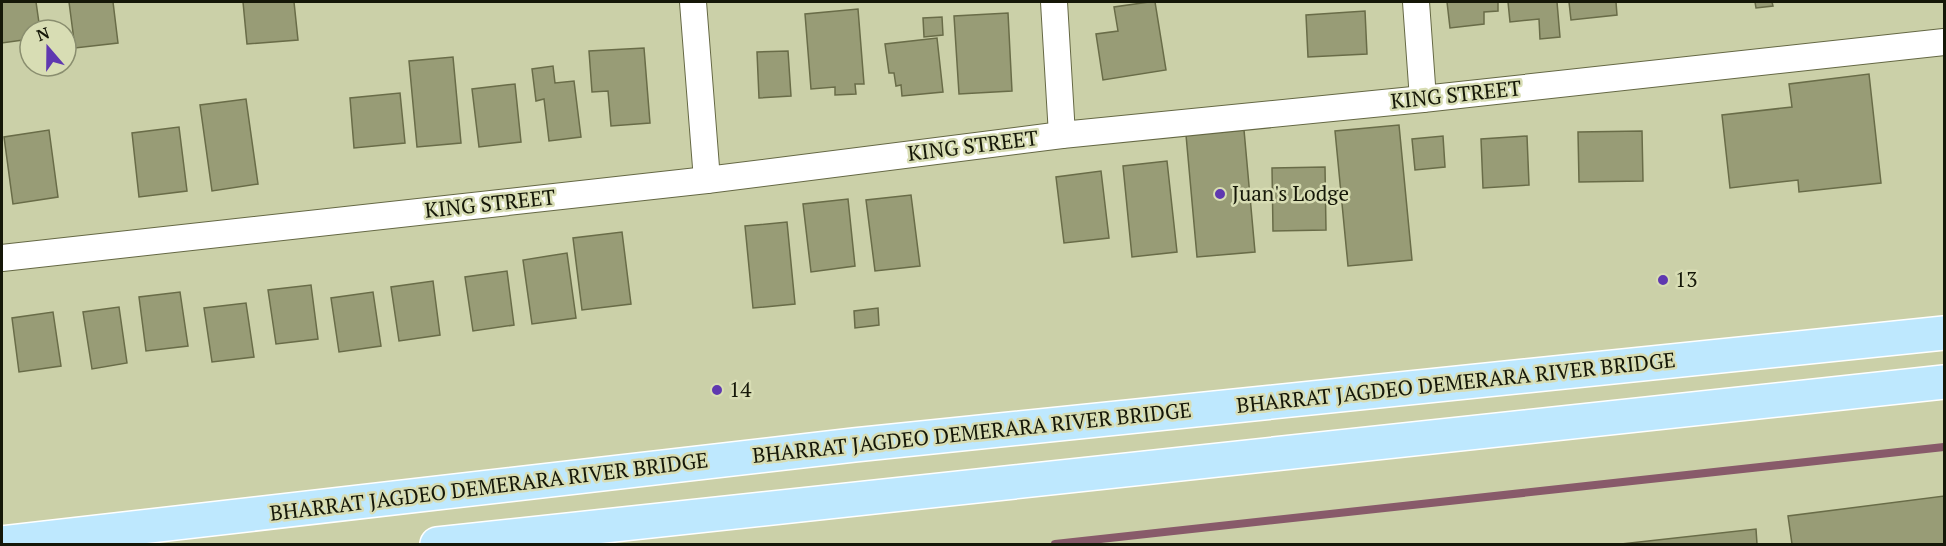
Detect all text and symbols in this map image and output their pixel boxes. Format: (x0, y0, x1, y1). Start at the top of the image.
north arrow (18, 18, 78, 78)
text: N (33, 21, 52, 46)
street label: KING STREET (1389, 73, 1522, 115)
street label: KING STREET (906, 123, 1040, 167)
place label: Juan's Lodge (1232, 179, 1349, 207)
street label: KING STREET (423, 182, 556, 224)
marker: Juan's Lodge (1213, 187, 1227, 201)
place label: 13 (1675, 265, 1697, 293)
marker: 13 (1656, 273, 1670, 287)
street label: BHARRAT JAGDEO DEMERARA RIVER BRIDGE (1235, 345, 1677, 419)
place label: 14 (729, 375, 752, 403)
marker: 14 (710, 383, 724, 397)
street label: BHARRAT JAGDEO DEMERARA RIVER BRIDGE (751, 395, 1193, 469)
street label: BHARRAT JAGDEO DEMERARA RIVER BRIDGE (268, 445, 710, 527)

